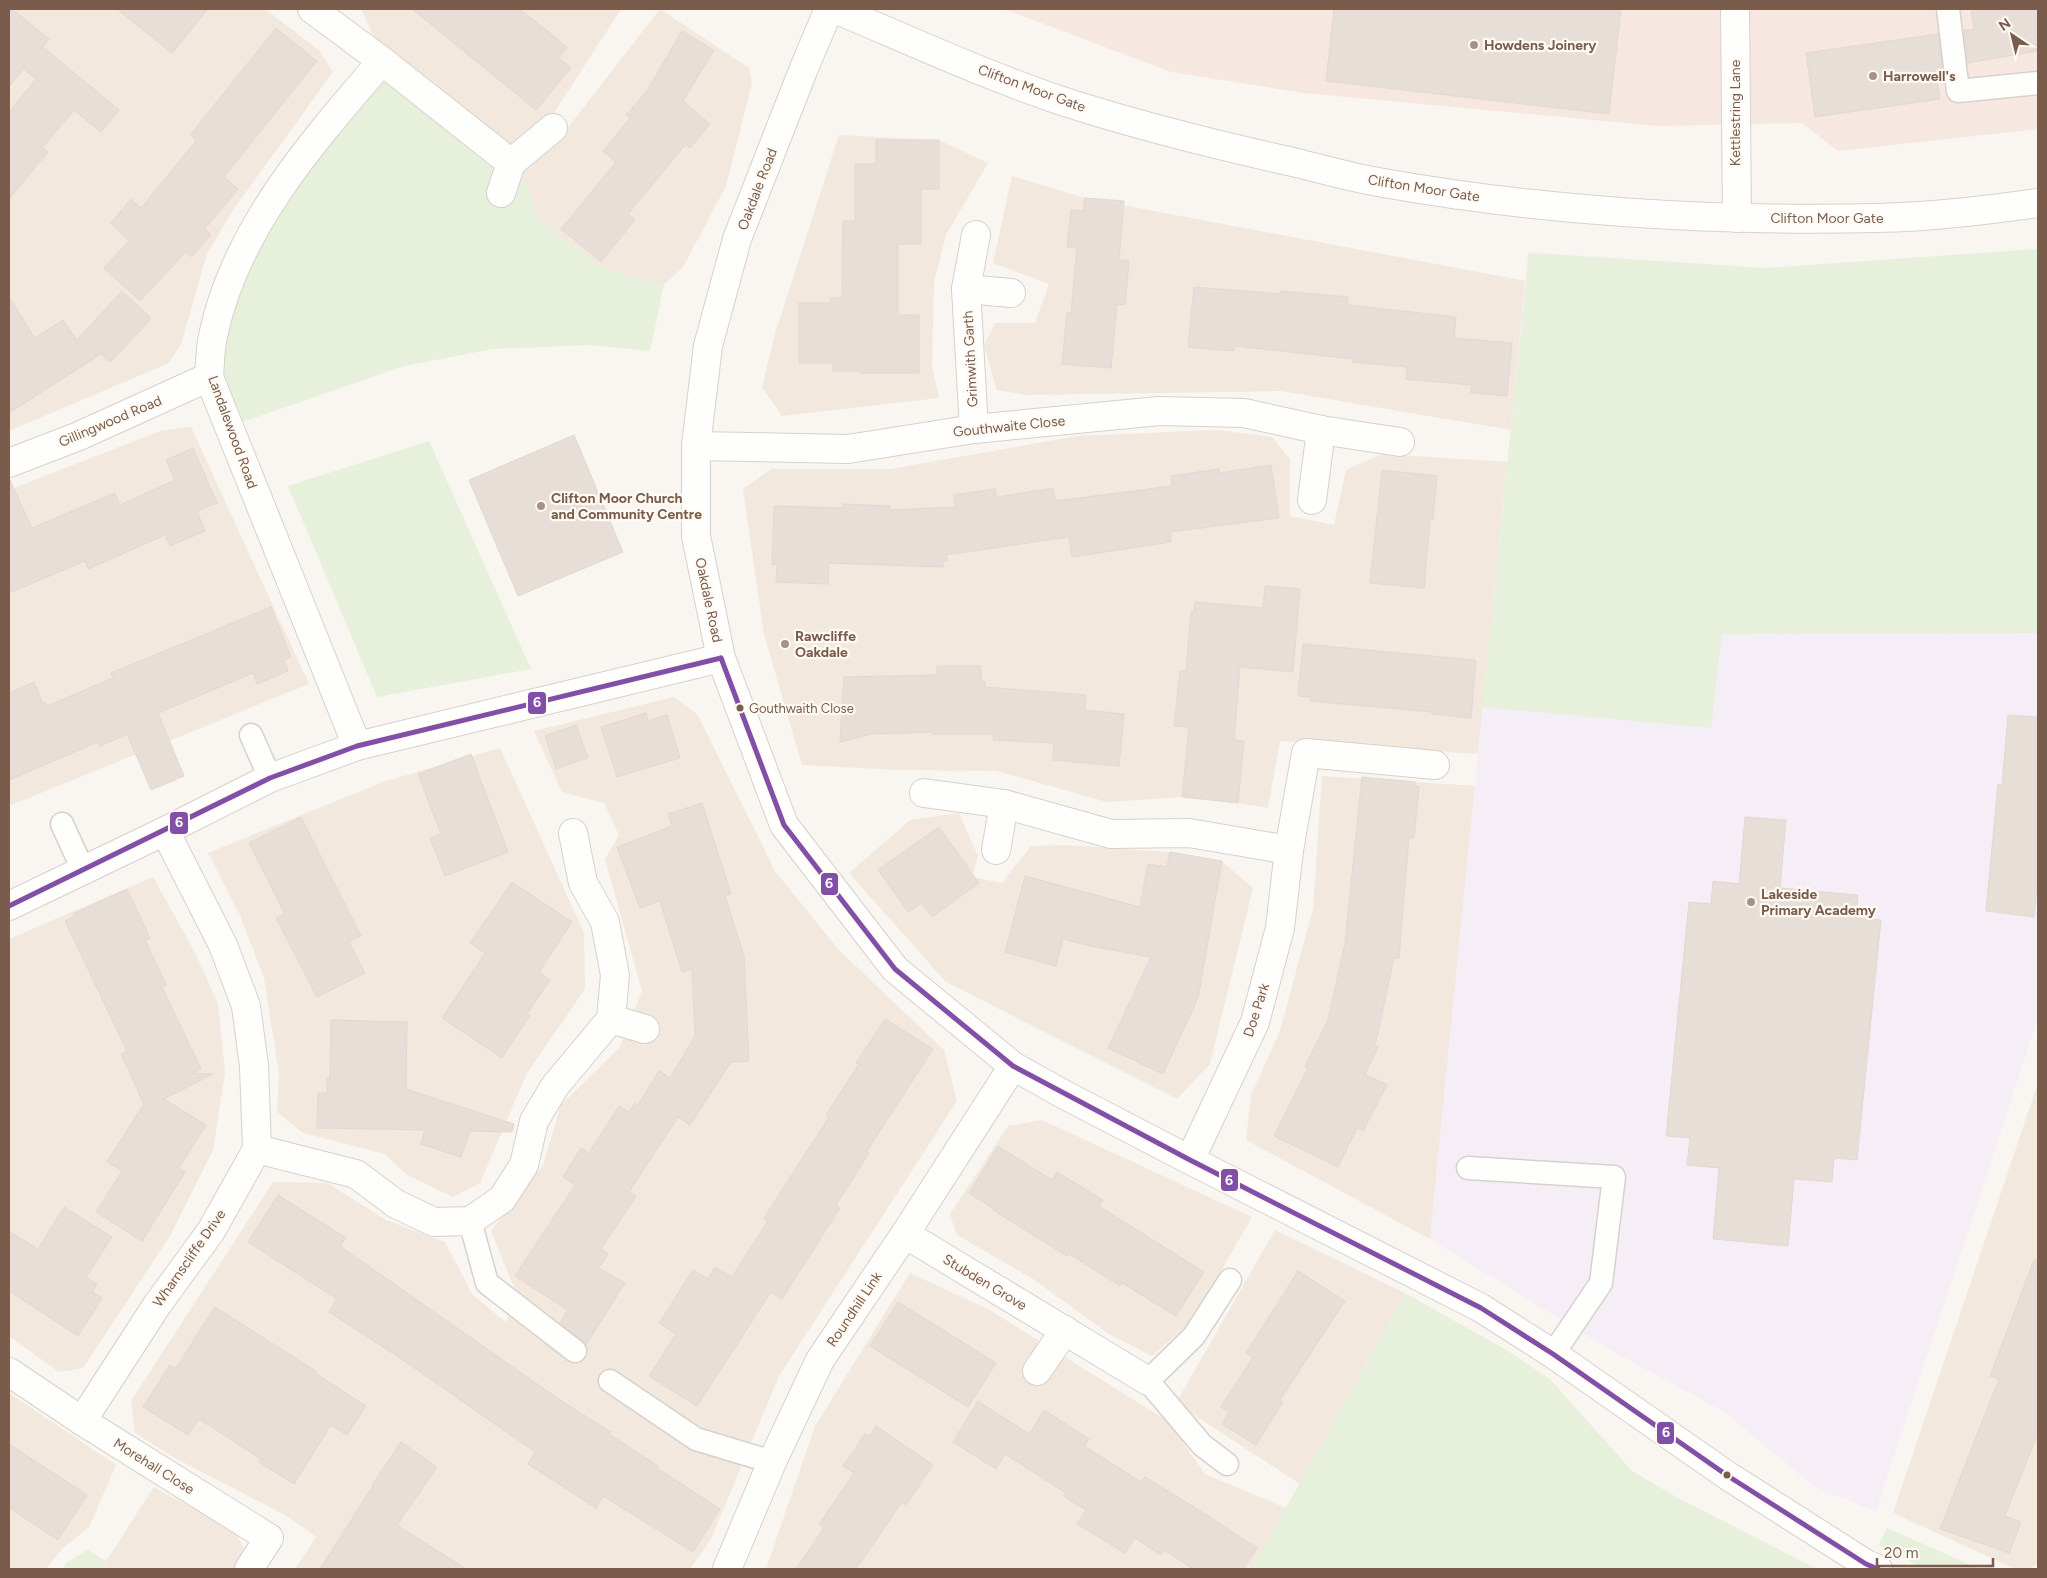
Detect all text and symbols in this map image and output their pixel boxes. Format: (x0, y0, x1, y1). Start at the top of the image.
north arrow (1987, 10, 2037, 60)
text: N (1996, 15, 2014, 35)
place label: Howdens Joinery (1484, 37, 1597, 54)
marker: Howdens Joinery (1468, 39, 1480, 51)
street label: Kettlestring Lane (1727, 59, 1744, 166)
street label: Clifton Moor Gate (976, 61, 1088, 116)
place label: Harrowell's (1883, 68, 1956, 85)
marker: Harrowell's (1867, 70, 1879, 82)
street label: Oakdale Road (734, 146, 781, 233)
street label: Clifton Moor Gate (1367, 171, 1481, 206)
street label: Clifton Moor Gate (1770, 210, 1884, 227)
street label: Grimwith Garth (959, 310, 982, 408)
street label: Landalewood Road (204, 373, 261, 491)
street label: Gillingwood Road (56, 392, 164, 451)
street label: Gouthwaite Close (952, 412, 1066, 441)
place label: Clifton Moor Church and Community Centre (551, 490, 702, 523)
marker: Clifton Moor Church and Community Centre (535, 500, 547, 512)
street label: Oakdale Road (691, 556, 726, 644)
place label: Rawcliffe Oakdale (795, 628, 856, 661)
marker: Rawcliffe Oakdale (779, 638, 791, 650)
line badge: 6 (527, 691, 547, 715)
text: 6 (533, 694, 541, 711)
place label: Gouthwaith Close (749, 701, 854, 716)
marker: Gouthwaith Close (735, 703, 745, 713)
line badge: 6 (169, 811, 189, 835)
text: 6 (175, 814, 183, 831)
line badge: 6 (820, 872, 839, 896)
text: 6 (825, 875, 833, 892)
place label: Lakeside Primary Academy (1761, 886, 1877, 919)
marker: Lakeside Primary Academy (1745, 896, 1757, 908)
street label: Doe Park (1240, 981, 1273, 1039)
line badge: 6 (1220, 1168, 1239, 1192)
text: 6 (1225, 1172, 1233, 1189)
street label: Wharnscliffe Drive (149, 1206, 230, 1310)
street label: Stubden Grove (940, 1251, 1030, 1314)
street label: Roundhill Link (823, 1268, 886, 1350)
line badge: 6 (1656, 1421, 1675, 1445)
text: 6 (1662, 1424, 1670, 1441)
street label: Morehall Close (110, 1435, 198, 1498)
unlabelled marker (1722, 1470, 1732, 1480)
scale bar (1877, 1536, 1993, 1568)
text: 20 m (1884, 1544, 1918, 1562)

